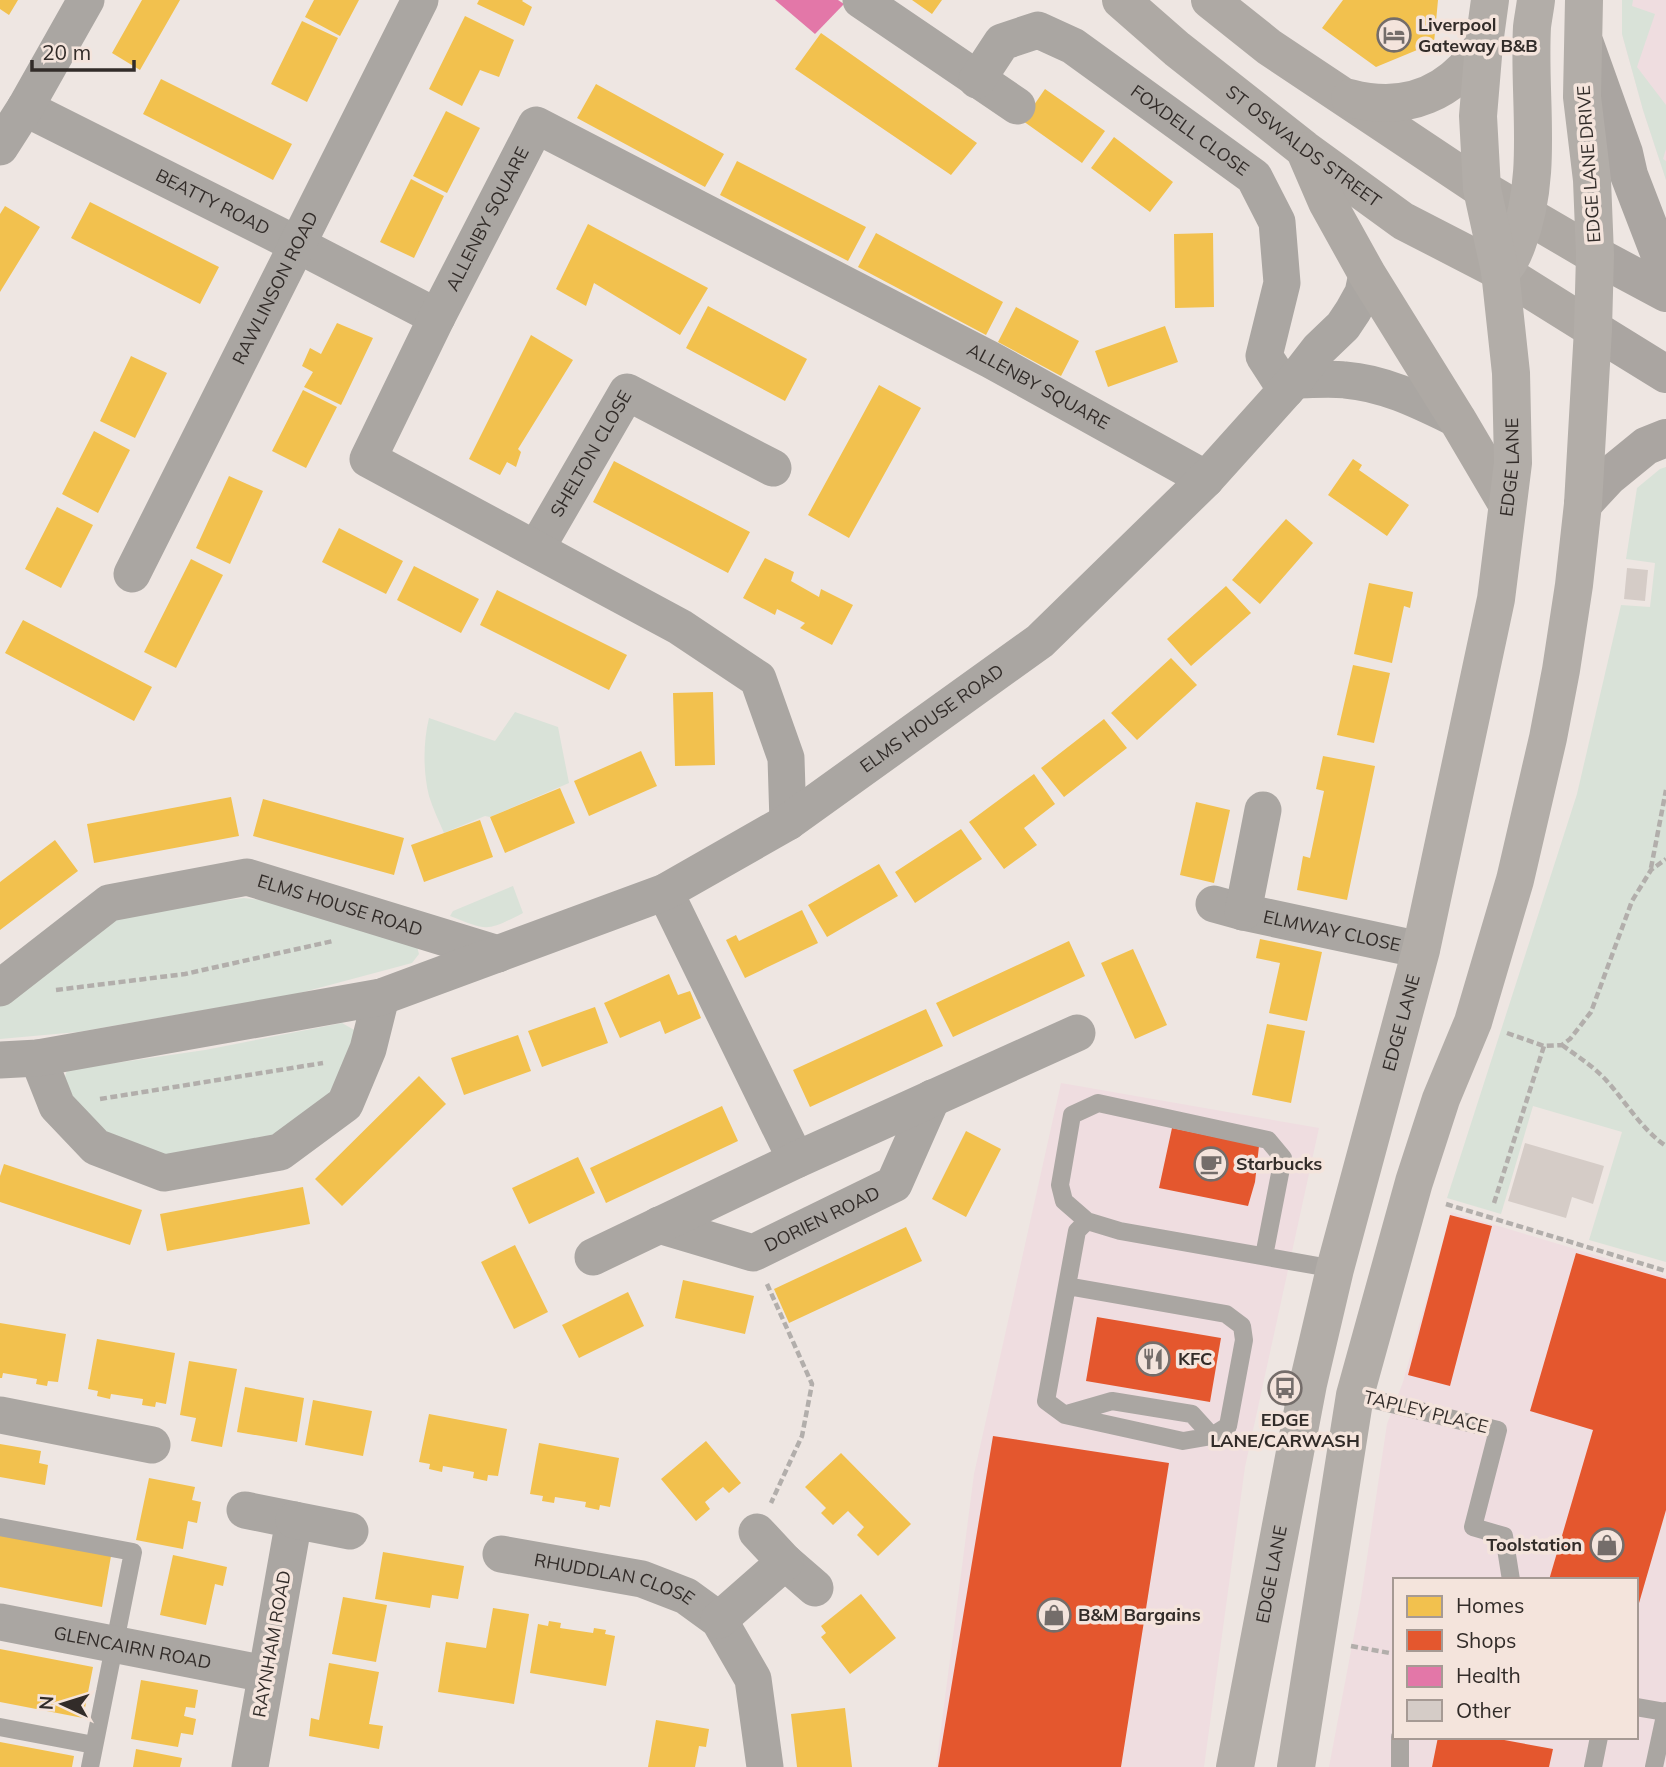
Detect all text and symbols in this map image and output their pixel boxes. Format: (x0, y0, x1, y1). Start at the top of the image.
place label: Liverpool Gateway B&B (1418, 13, 1538, 57)
hotel icon: Liverpool Gateway B&B (1375, 16, 1413, 54)
scale bar (32, 28, 133, 72)
text: 20 m (42, 39, 91, 65)
street label: FOXDELL CLOSE (1126, 80, 1254, 181)
street label: ST OSWALDS STREET (1221, 80, 1386, 212)
street label: EDGE LANE DRIVE (1572, 85, 1605, 243)
street label: ALLENBY SQUARE (440, 143, 534, 295)
street label: BEATTY ROAD (152, 163, 274, 240)
street label: RAWLINSON ROAD (227, 207, 323, 368)
street label: ALLENBY SQUARE (963, 338, 1114, 434)
street label: SHELTON CLOSE (545, 386, 636, 521)
street label: EDGE LANE (1494, 418, 1524, 518)
street label: ELMS HOUSE ROAD (855, 659, 1008, 778)
street label: ELMS HOUSE ROAD (255, 869, 426, 941)
street label: ELMWAY CLOSE (1261, 905, 1403, 956)
street label: EDGE LANE (1377, 972, 1425, 1074)
cafe icon: Starbucks (1192, 1145, 1230, 1183)
place label: Starbucks (1236, 1152, 1322, 1175)
street label: DORIEN ROAD (760, 1181, 884, 1257)
restaurant icon: KFC (1134, 1340, 1172, 1378)
place label: KFC (1178, 1347, 1212, 1370)
bus stop icon: EDGE LANE/CARWASH (1266, 1369, 1304, 1407)
street label: TAPLEY PLACE (1362, 1385, 1491, 1438)
place label: EDGE LANE/CARWASH (1210, 1408, 1360, 1452)
street label: EDGE LANE (1251, 1523, 1292, 1625)
shop icon: Toolstation (1588, 1526, 1626, 1564)
place label: Toolstation (1486, 1533, 1582, 1556)
street label: RHUDDLAN CLOSE (532, 1548, 699, 1609)
street label: RAYNHAM ROAD (247, 1569, 296, 1719)
legend (1393, 1578, 1638, 1739)
text: Homes (1456, 1592, 1524, 1618)
shop icon: B&M Bargains (1035, 1596, 1073, 1634)
place label: B&M Bargains (1078, 1603, 1201, 1626)
street label: GLENCAIRN ROAD (52, 1621, 213, 1674)
text: Shops (1456, 1627, 1516, 1653)
text: Health (1456, 1662, 1521, 1688)
north arrow (28, 1669, 98, 1739)
text: N (34, 1695, 59, 1711)
text: Other (1456, 1697, 1511, 1723)

